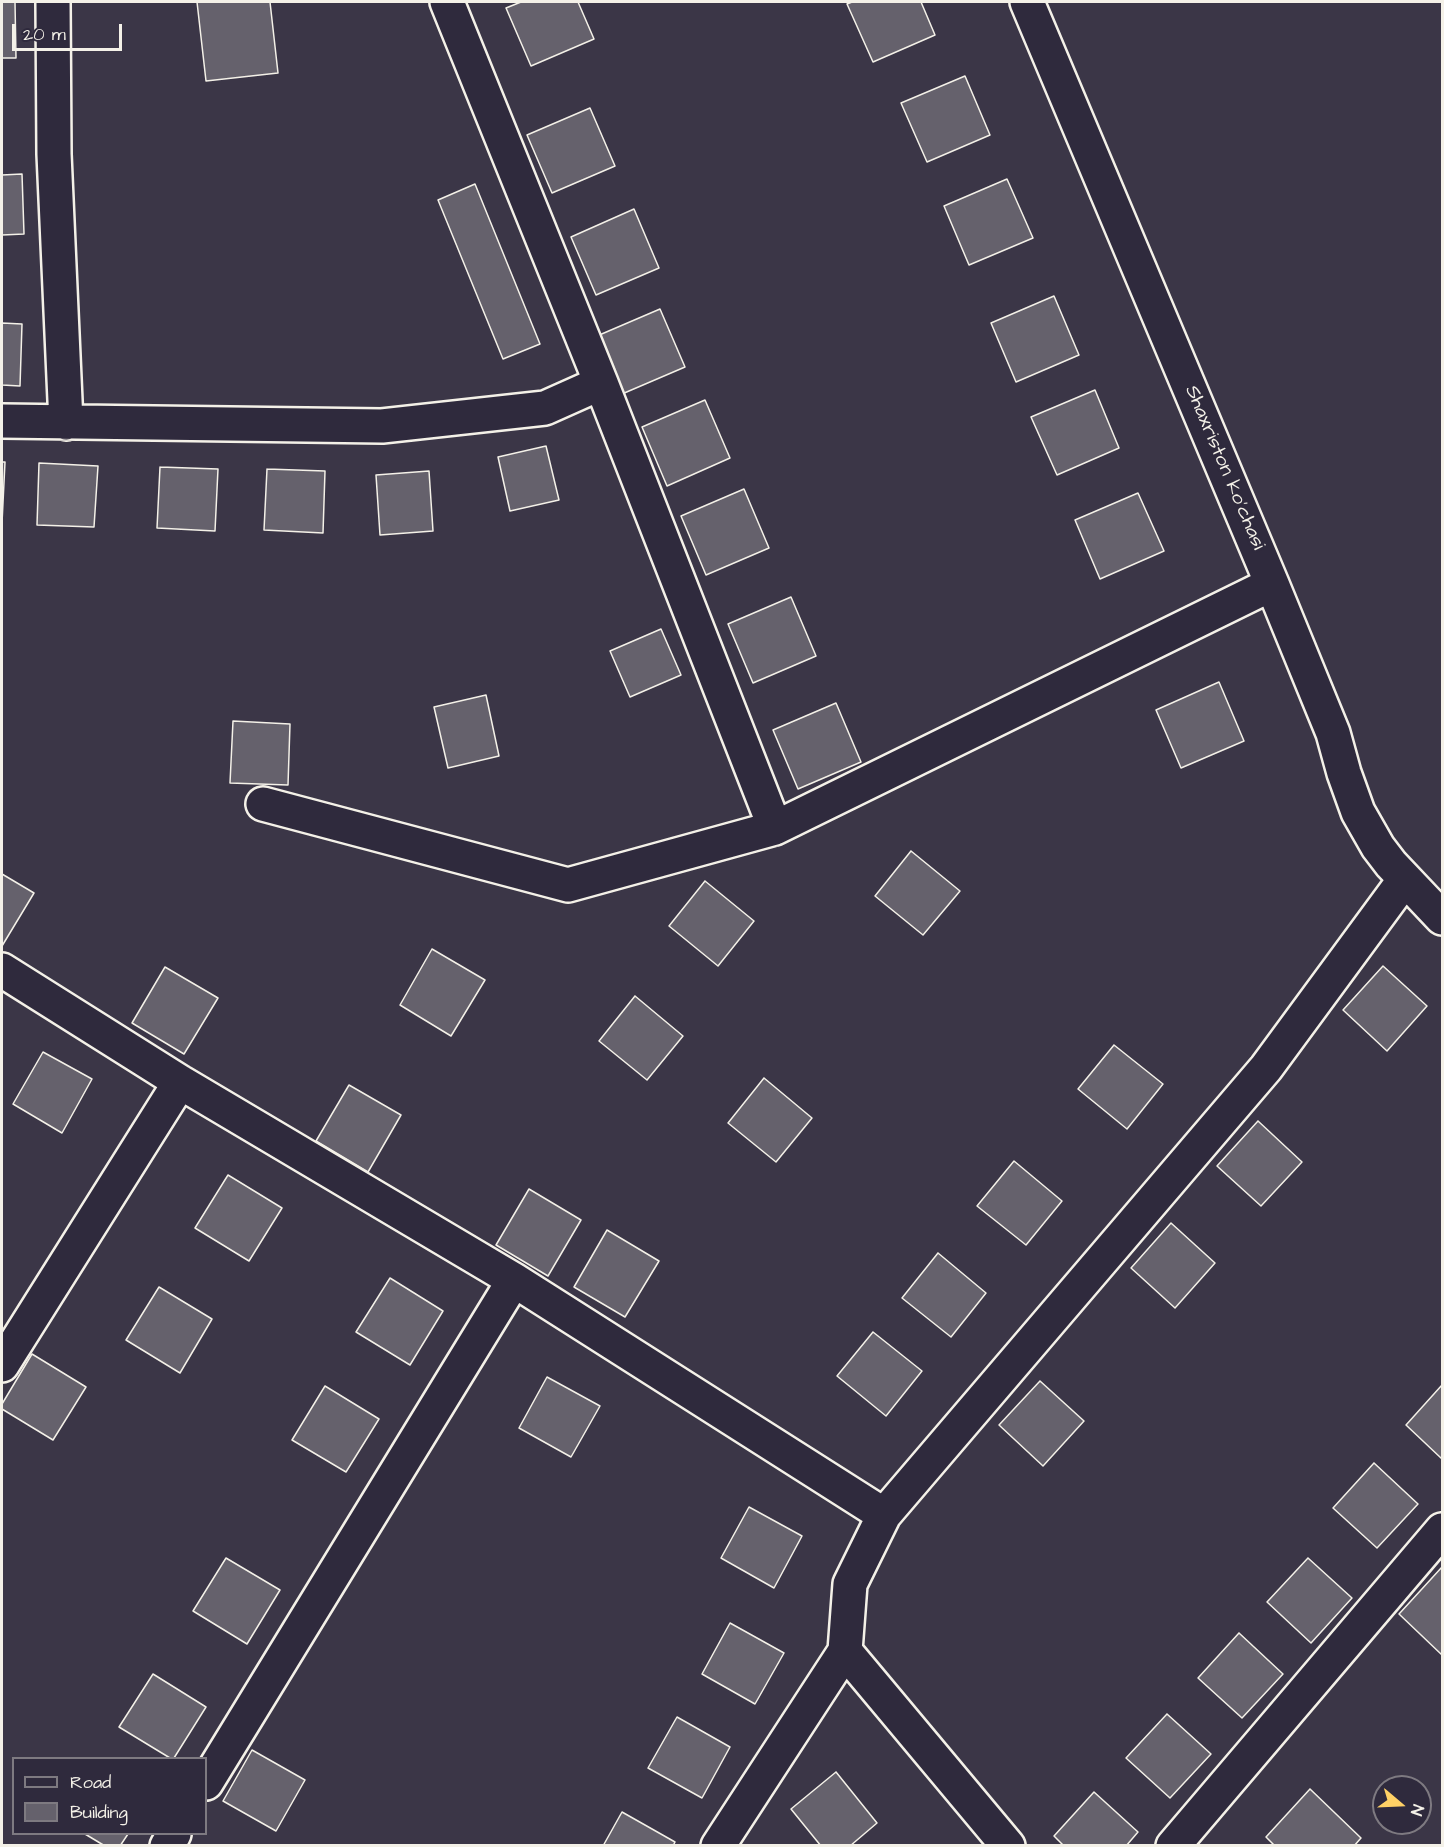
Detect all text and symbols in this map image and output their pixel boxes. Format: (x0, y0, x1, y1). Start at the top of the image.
scale bar (15, 12, 124, 50)
text: 20 m (23, 22, 66, 47)
street label: Shaxriston ko'chasi (1178, 382, 1270, 554)
legend (12, 1757, 207, 1835)
text: Road (70, 1770, 111, 1795)
north arrow (1372, 1775, 1432, 1835)
text: Building (70, 1800, 128, 1825)
text: N (1405, 1802, 1429, 1819)

